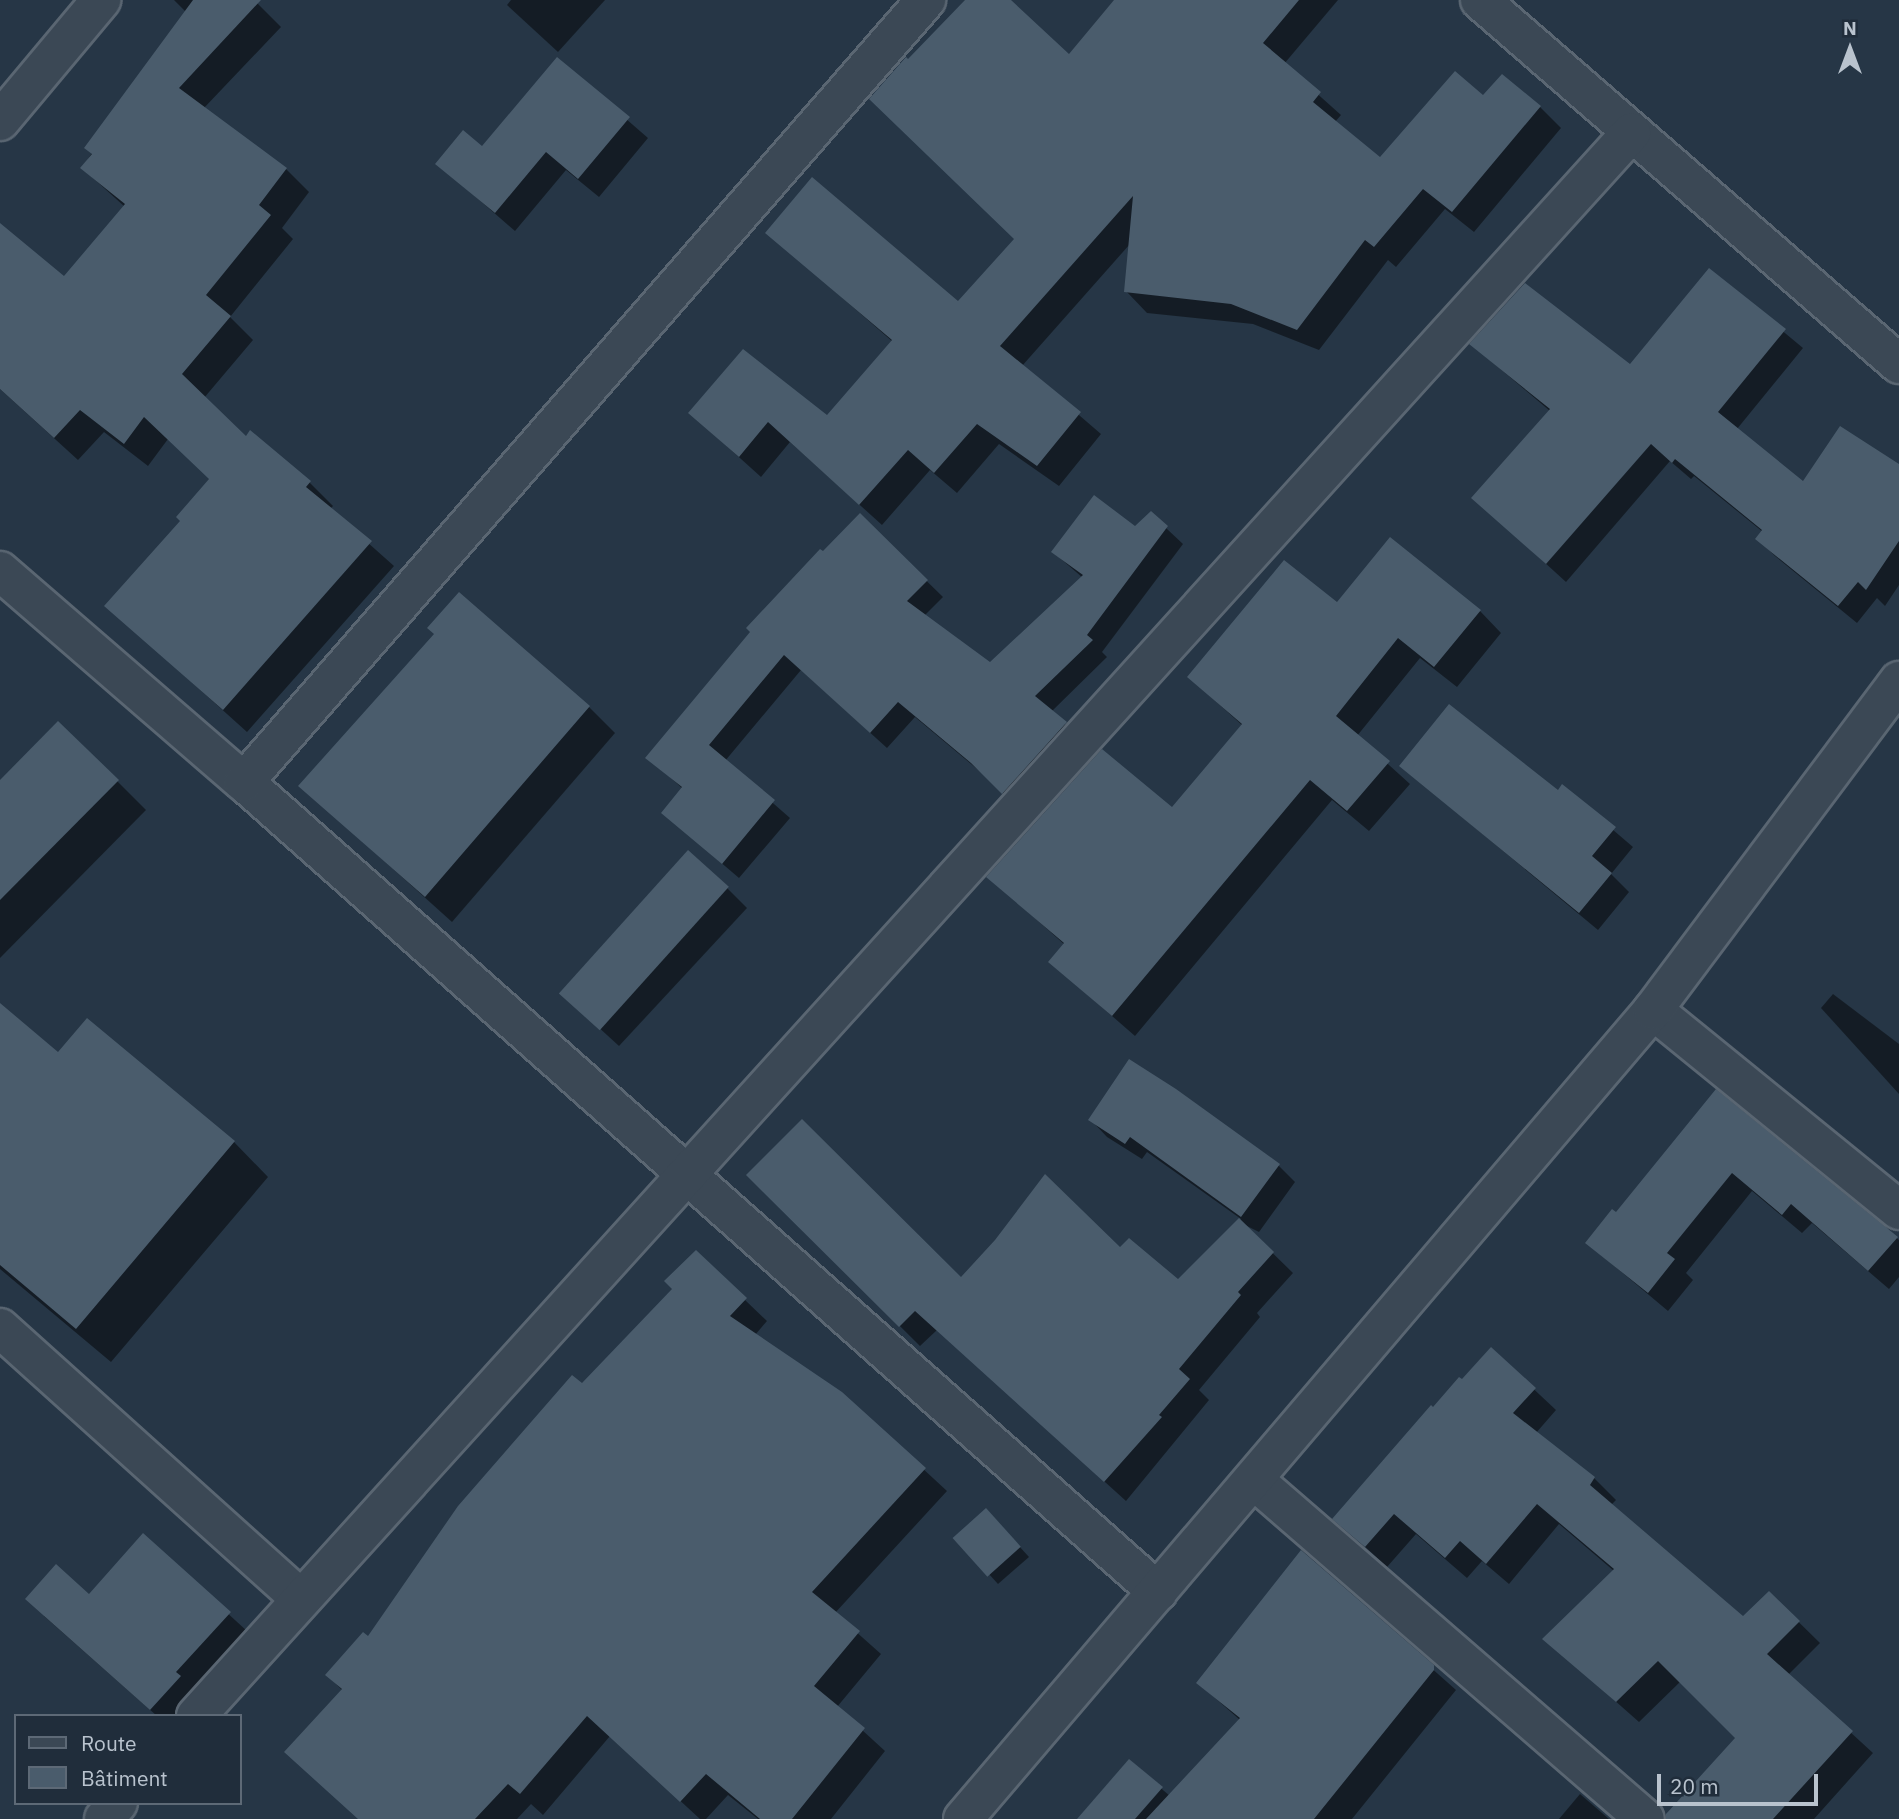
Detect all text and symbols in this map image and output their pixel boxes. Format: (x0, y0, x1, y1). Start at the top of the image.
north arrow (1815, 14, 1885, 84)
text: N (1843, 16, 1857, 40)
legend (14, 1714, 242, 1805)
text: Route (81, 1729, 137, 1757)
scale bar (1661, 1759, 1822, 1803)
text: Bâtiment (81, 1764, 168, 1792)
text: 20 m (1670, 1772, 1719, 1800)

